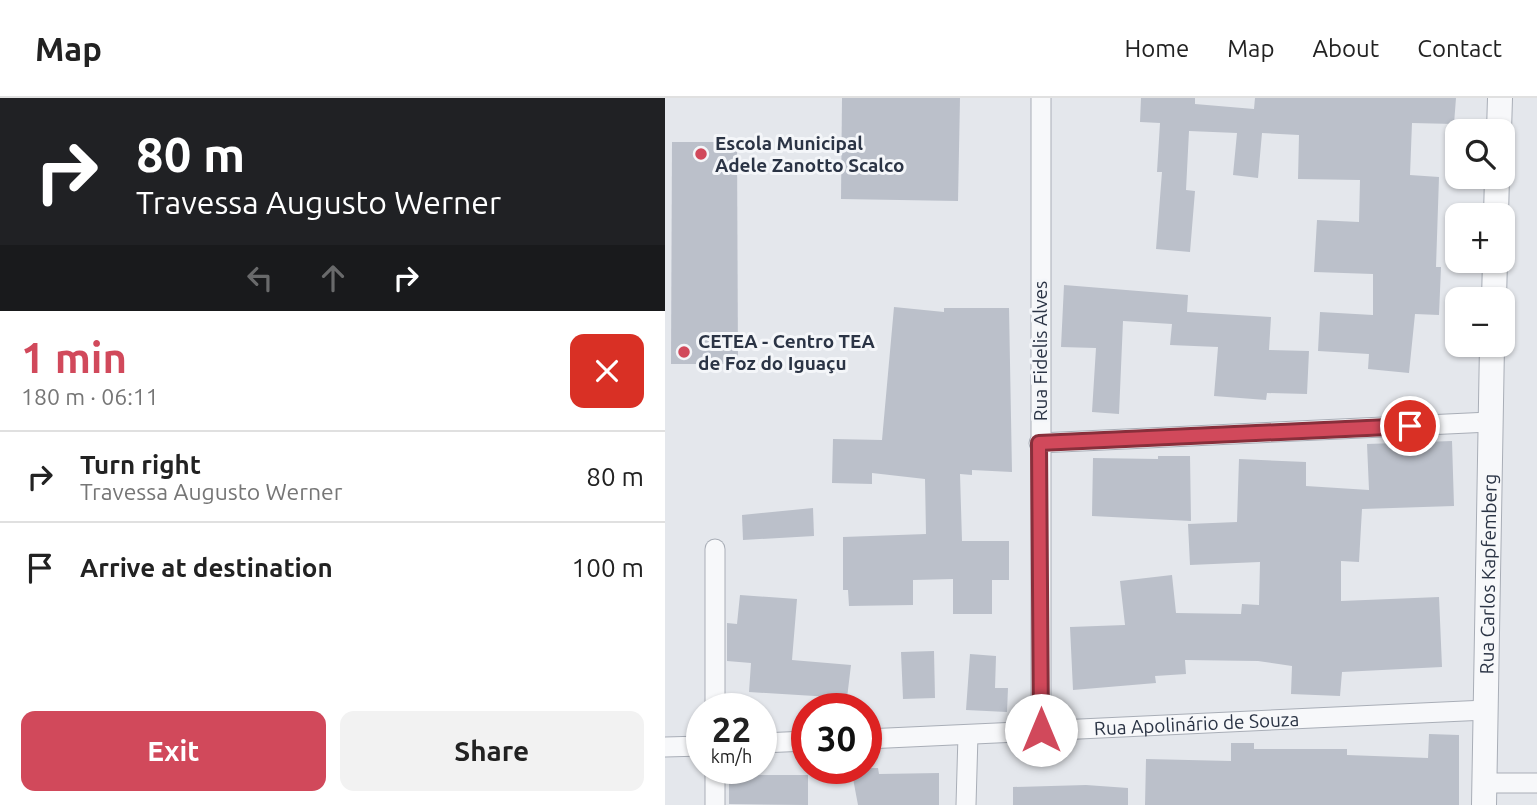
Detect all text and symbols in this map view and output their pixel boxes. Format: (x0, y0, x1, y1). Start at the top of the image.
text: Map (35, 30, 102, 67)
text: Home (1124, 35, 1189, 62)
text: Map (1227, 35, 1274, 62)
text: About (1312, 35, 1379, 62)
text: Contact (1417, 35, 1502, 62)
map controls (1445, 119, 1515, 357)
button: search (1445, 119, 1515, 189)
icon: right (21, 126, 112, 217)
text: 80 m (136, 126, 245, 181)
place label: Escola Municipal Adele Zanotto Scalco (715, 132, 904, 176)
marker: Escola Municipal Adele Zanotto Scalco (693, 146, 709, 162)
text: Travessa Augusto Werner (136, 184, 501, 220)
button: + (1445, 203, 1515, 273)
icon: left (241, 259, 279, 297)
icon: ahead (314, 259, 352, 297)
icon: right (387, 259, 425, 297)
street label: Rua Fidelis Alves (1029, 281, 1051, 421)
button: − (1445, 287, 1515, 357)
place label: CETEA - Centro TEA de Foz do Iguaçu (698, 330, 875, 374)
text: 1 min (21, 334, 127, 381)
button: close (570, 334, 644, 408)
marker: CETEA - Centro TEA de Foz do Iguaçu (676, 344, 692, 360)
text: 180 m · 06:11 (21, 384, 159, 409)
pin (1380, 396, 1440, 456)
icon: arrive (1391, 407, 1429, 445)
text: Turn right (80, 450, 201, 479)
icon: right (21, 458, 59, 496)
text: 80 m (586, 462, 644, 491)
street label: Rua Carlos Kapfemberg (1475, 474, 1501, 675)
text: Travessa Augusto Werner (80, 479, 342, 504)
icon: arrive (21, 549, 59, 587)
text: Arrive at destination (80, 553, 333, 582)
text: 100 m (572, 553, 644, 582)
speed limit sign: 30 (791, 693, 882, 784)
position arrow (1004, 693, 1078, 767)
street label: Rua Apolinário de Souza (1094, 708, 1300, 739)
text: 22 (712, 709, 751, 749)
button: Exit (21, 711, 326, 791)
button: Share (340, 711, 644, 791)
text: km/h (711, 746, 752, 766)

